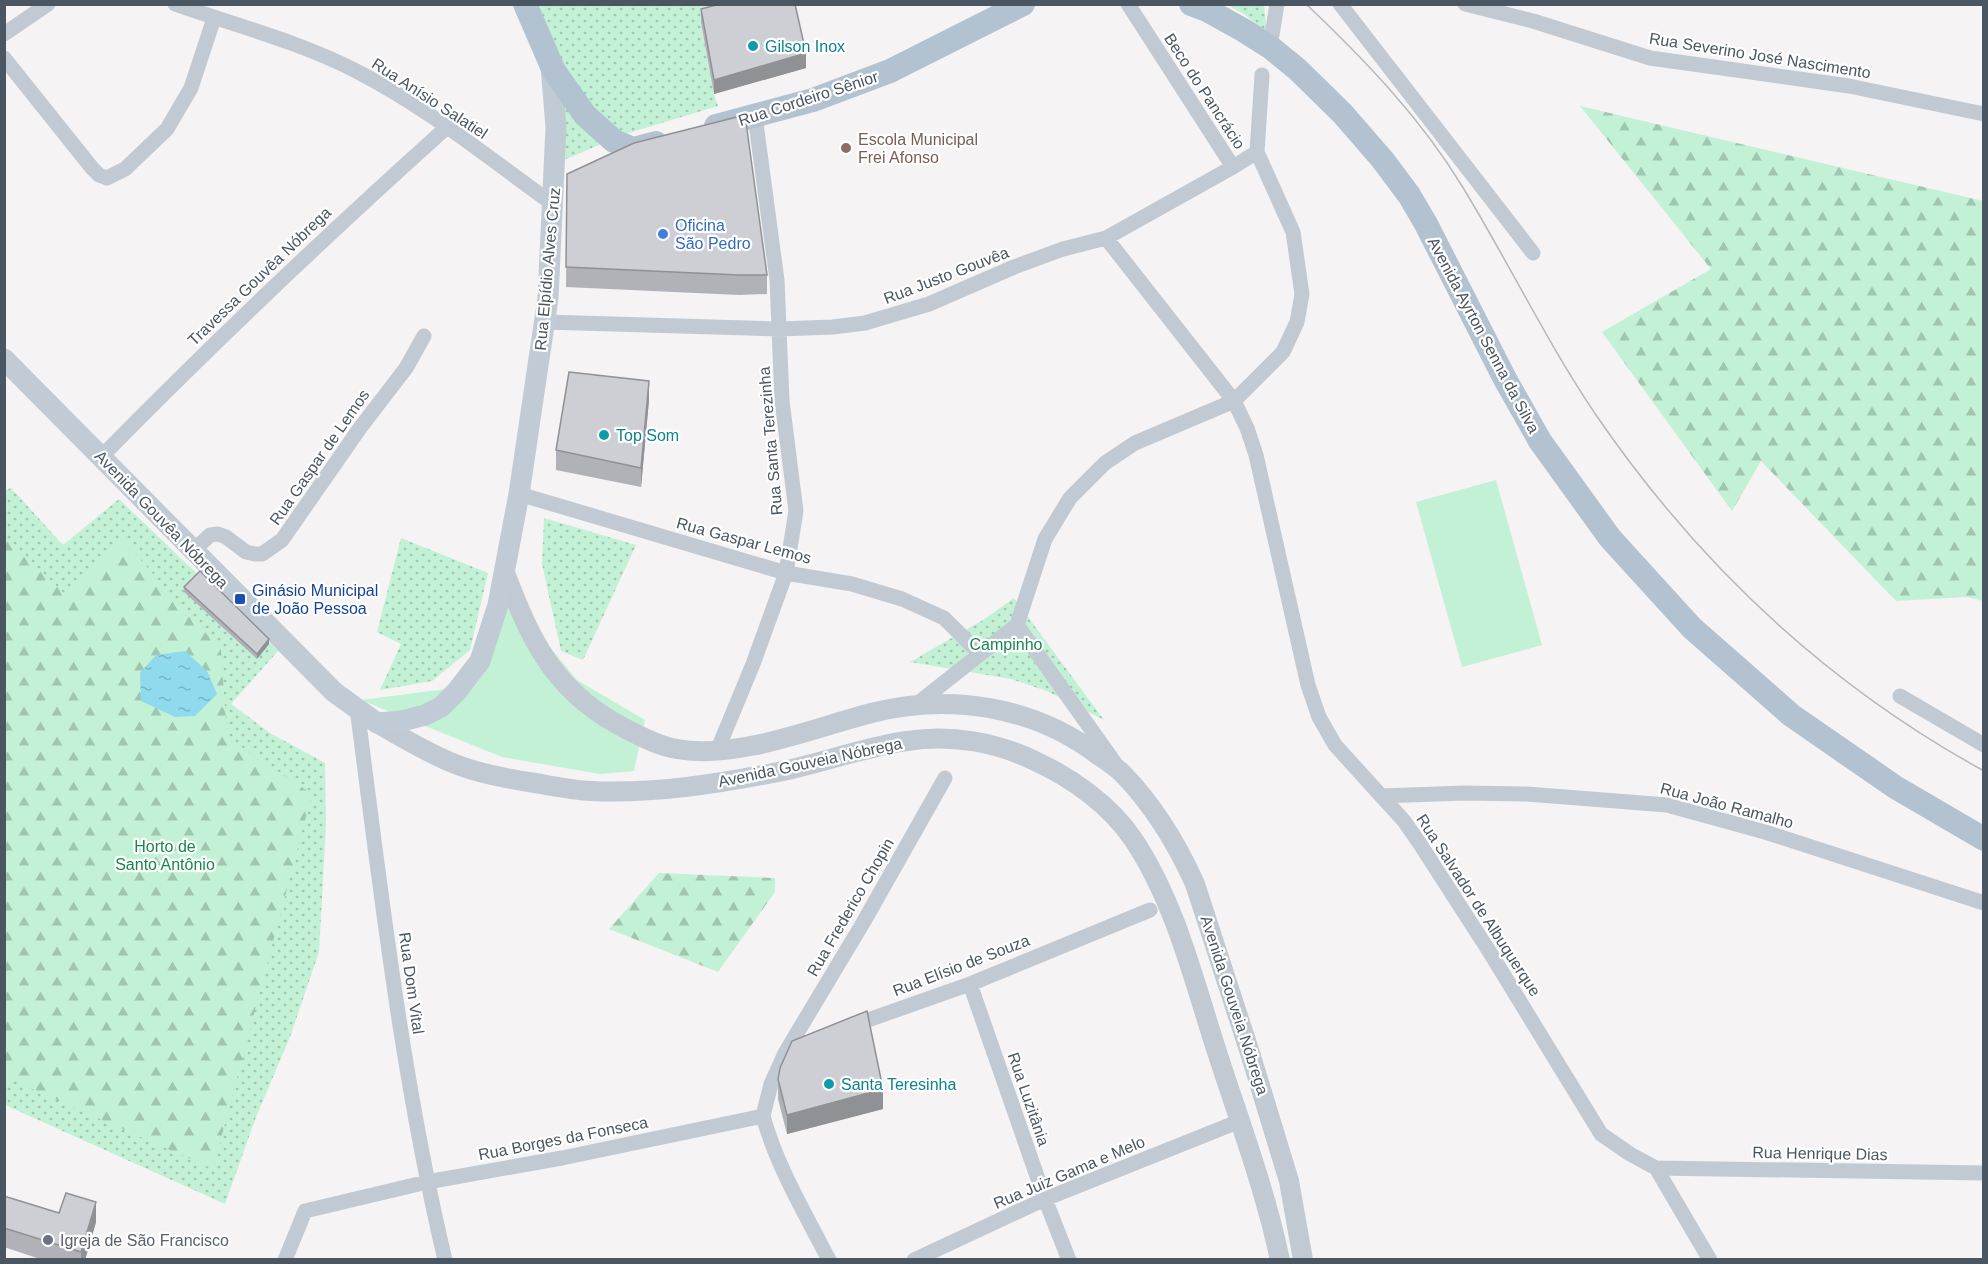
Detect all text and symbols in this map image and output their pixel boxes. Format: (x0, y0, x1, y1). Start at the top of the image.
street label: Beco do Pancrácio (1161, 30, 1248, 152)
street label: Rua Severino José Nascimento (1648, 30, 1872, 81)
place label: Gilson Inox (765, 38, 845, 55)
marker: Gilson Inox (746, 39, 760, 53)
street label: Rua Anísio Salatiel (369, 55, 491, 142)
street label: Rua Cordeiro Sênior (736, 68, 881, 129)
place label: Escola Municipal Frei Afonso (858, 131, 978, 166)
marker: Escola Municipal Frei Afonso (839, 141, 853, 155)
street label: Rua Elpídio Alves Cruz (532, 187, 563, 351)
street label: Travessa Gouvêa Nóbrega (185, 204, 334, 349)
place label: Oficina São Pedro (675, 217, 751, 252)
marker: Oficina São Pedro (656, 227, 670, 241)
street label: Avenida Ayrton Senna da Silva (1425, 235, 1543, 436)
street label: Rua Justo Gouvêa (881, 244, 1011, 307)
street label: Rua Santa Terezinha (756, 366, 785, 516)
street label: Rua Gaspar de Lemos (266, 386, 373, 528)
place label: Top Som (616, 427, 679, 444)
marker: Top Som (597, 428, 611, 442)
street label: Avenida Gouvêa Nóbrega (92, 447, 232, 591)
street label: Rua Gaspar Lemos (675, 514, 813, 567)
place label: Ginásio Municipal de João Pessoa (252, 582, 378, 617)
marker: Ginásio Municipal de João Pessoa (233, 592, 247, 606)
park label: Campinho (970, 636, 1043, 653)
street label: Avenida Gouveia Nóbrega (717, 735, 904, 790)
street label: Rua João Ramalho (1659, 780, 1795, 831)
street label: Rua Salvador de Albuquerque (1413, 811, 1544, 1000)
street label: Rua Frederico Chopin (804, 835, 897, 979)
park label: Horto de Santo Antônio (115, 838, 215, 873)
street label: Avenida Gouveia Nóbrega (1197, 913, 1272, 1097)
street label: Rua Dom Vital (396, 931, 427, 1035)
street label: Rua Elísio de Souza (890, 932, 1032, 999)
street label: Rua Luzitânia (1005, 1050, 1053, 1148)
place label: Santa Teresinha (841, 1076, 956, 1093)
marker: Santa Teresinha (822, 1077, 836, 1091)
street label: Rua Borges da Fonseca (477, 1114, 650, 1163)
street label: Rua Juiz Gama e Melo (991, 1133, 1148, 1212)
street label: Rua Henrique Dias (1752, 1144, 1888, 1163)
place label: Igreja de São Francisco (60, 1232, 229, 1249)
marker: Igreja de São Francisco (41, 1233, 55, 1247)

